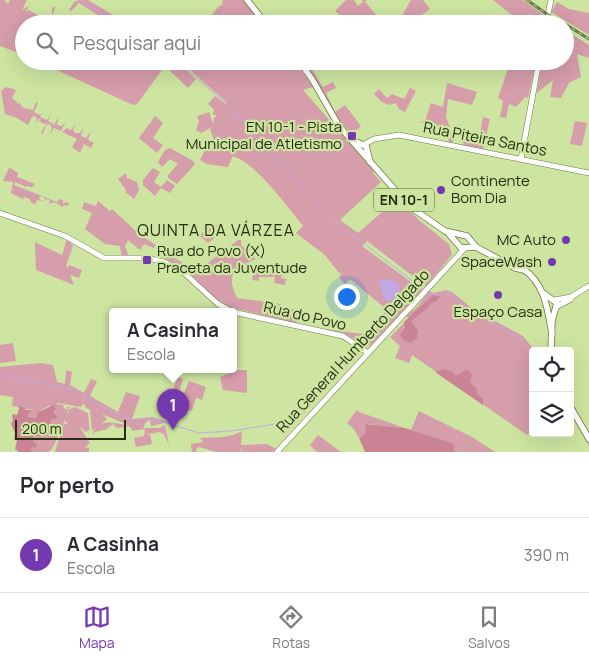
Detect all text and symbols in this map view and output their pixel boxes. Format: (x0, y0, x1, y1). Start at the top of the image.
search box (15, 15, 574, 70)
icon: search (33, 29, 61, 57)
text: Pesquisar aqui (73, 30, 201, 56)
place label: EN 10-1 - Pista Municipal de Atletismo (186, 116, 342, 154)
street label: Rua Piteira Santos (421, 116, 549, 161)
marker: EN 10-1 - Pista Municipal de Atletismo (346, 130, 358, 142)
place label: Continente Bom Dia (451, 170, 530, 208)
marker: Continente Bom Dia (435, 184, 447, 196)
road number: EN 10-1 (374, 188, 434, 212)
district label: QUINTA DA VÁRZEA (137, 219, 295, 241)
place label: MC Auto (497, 229, 556, 250)
marker: MC Auto (560, 234, 572, 246)
place label: Rua do Povo (X) Praceta da Juventude (157, 240, 307, 278)
place label: SpaceWash (461, 251, 542, 272)
marker: Rua do Povo (X) Praceta da Juventude (141, 254, 153, 266)
marker: SpaceWash (546, 256, 558, 268)
street label: Rua General Humberto Delgado (271, 264, 434, 437)
your location (334, 284, 360, 310)
marker: Espaço Casa (492, 289, 504, 301)
street label: Rua do Povo (262, 296, 349, 335)
place label: Espaço Casa (454, 301, 542, 322)
popup (109, 308, 237, 373)
text: A Casinha (127, 317, 219, 343)
text: Escola (127, 343, 175, 365)
map controls (529, 347, 574, 437)
button: locate (529, 347, 574, 392)
pin: 1 (157, 389, 189, 430)
button: layers (529, 392, 574, 437)
scale bar (15, 417, 126, 440)
text: 200 m (22, 419, 62, 438)
text: Por perto (20, 471, 114, 499)
text: A Casinha (67, 531, 159, 557)
text: 1 (32, 544, 40, 566)
text: 390 m (524, 544, 569, 566)
text: Escola (67, 557, 115, 579)
tab: Mapa (79, 603, 115, 652)
tab: Rotas (272, 603, 310, 652)
tab: Salvos (468, 603, 510, 652)

